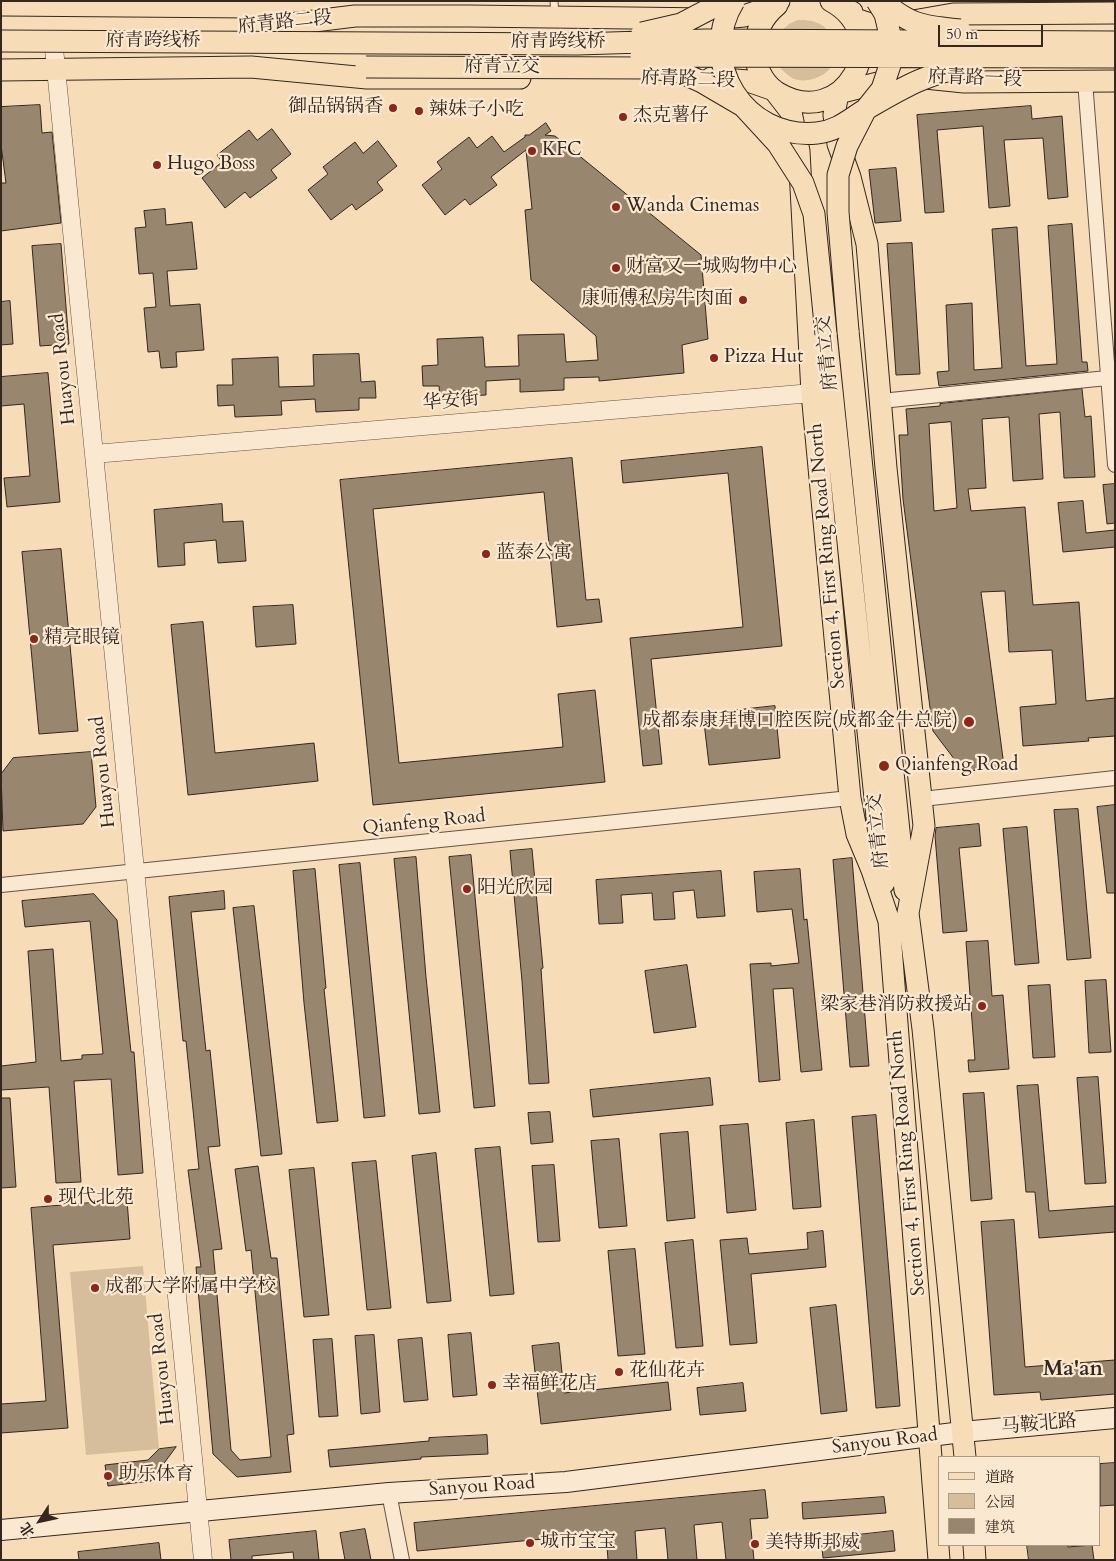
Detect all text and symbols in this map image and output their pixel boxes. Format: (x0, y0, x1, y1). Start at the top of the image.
street label: 府青路二段 (237, 7, 333, 39)
scale bar (941, 15, 1046, 47)
text: 50 m (946, 24, 978, 44)
street label: 府青跨线桥 (106, 31, 200, 53)
street label: 府青跨线桥 (511, 32, 605, 54)
street label: 府青立交 (464, 57, 540, 79)
street label: 府青路一段 (927, 66, 1023, 92)
street label: 府青路二段 (640, 67, 736, 93)
place label: 御品锅锅香 (288, 97, 383, 119)
place label: 辣妹子小吃 (429, 100, 524, 122)
marker: 御品锅锅香 (387, 102, 399, 114)
marker: 辣妹子小吃 (413, 105, 425, 117)
place label: 杰克薯仔 (633, 106, 709, 128)
marker: 杰克薯仔 (617, 111, 629, 123)
place label: KFC (542, 140, 581, 162)
marker: KFC (526, 145, 538, 157)
place label: Hugo Boss (167, 154, 255, 176)
marker: Hugo Boss (151, 159, 163, 171)
place label: Wanda Cinemas (626, 196, 759, 218)
marker: Wanda Cinemas (610, 201, 622, 213)
place label: 财富又一城购物中心 (626, 257, 797, 279)
marker: 财富又一城购物中心 (610, 262, 622, 274)
place label: 康师傅私房牛肉面 (581, 289, 733, 311)
marker: 康师傅私房牛肉面 (737, 294, 749, 306)
street label: Huayou Road (47, 312, 81, 426)
street label: 府青立交 (813, 314, 843, 392)
place label: Pizza Hut (724, 347, 803, 369)
marker: Pizza Hut (708, 352, 720, 364)
street label: 华安街 (422, 388, 480, 416)
street label: Section 4, First Ring Road North (805, 422, 851, 690)
place label: 蓝泰公寓 (496, 543, 572, 565)
marker: 蓝泰公寓 (480, 548, 492, 560)
place label: 精亮眼镜 (44, 628, 120, 650)
marker: 精亮眼镜 (28, 633, 40, 645)
place label: 成都泰康拜博口腔医院(成都金牛总院) (642, 711, 958, 733)
street label: Huayou Road (87, 715, 121, 829)
marker: 成都泰康拜博口腔医院(成都金牛总院) (962, 715, 976, 729)
place label: Qianfeng Road (895, 755, 1018, 777)
marker: Qianfeng Road (877, 759, 891, 773)
street label: 府青立交 (864, 792, 894, 870)
street label: Qianfeng Road (361, 805, 487, 841)
place label: 阳光欣园 (477, 878, 553, 900)
marker: 阳光欣园 (461, 883, 473, 895)
place label: 梁家巷消防救援站 (820, 995, 972, 1017)
marker: 梁家巷消防救援站 (976, 1000, 988, 1012)
street label: Section 4, First Ring Road North (885, 1029, 931, 1297)
place label: 现代北苑 (58, 1188, 134, 1210)
marker: 现代北苑 (42, 1193, 54, 1205)
place label: 成都大学附属中学校 (105, 1277, 276, 1299)
marker: 成都大学附属中学校 (89, 1282, 101, 1294)
street label: Huayou Road (146, 1312, 180, 1426)
district label: Ma'an (1043, 1357, 1103, 1383)
place label: 花仙花卉 (629, 1361, 705, 1383)
marker: 花仙花卉 (613, 1366, 625, 1378)
place label: 幸福鲜花店 (502, 1374, 597, 1396)
marker: 幸福鲜花店 (486, 1379, 498, 1391)
street label: 马鞍北路 (1000, 1410, 1078, 1440)
street label: Sanyou Road (831, 1424, 939, 1460)
legend (938, 1456, 1101, 1546)
place label: 助乐体育 (118, 1465, 194, 1487)
text: 道路 (985, 1467, 1015, 1487)
marker: 助乐体育 (102, 1470, 114, 1482)
street label: Sanyou Road (428, 1472, 536, 1502)
text: 公园 (985, 1492, 1015, 1512)
north arrow (15, 1496, 65, 1546)
text: 建筑 (985, 1517, 1015, 1537)
text: 北 (16, 1519, 39, 1541)
place label: 城市宝宝 (540, 1532, 616, 1554)
place label: 美特斯邦威 (765, 1533, 860, 1555)
marker: 城市宝宝 (524, 1537, 536, 1549)
marker: 美特斯邦威 (749, 1538, 761, 1550)

